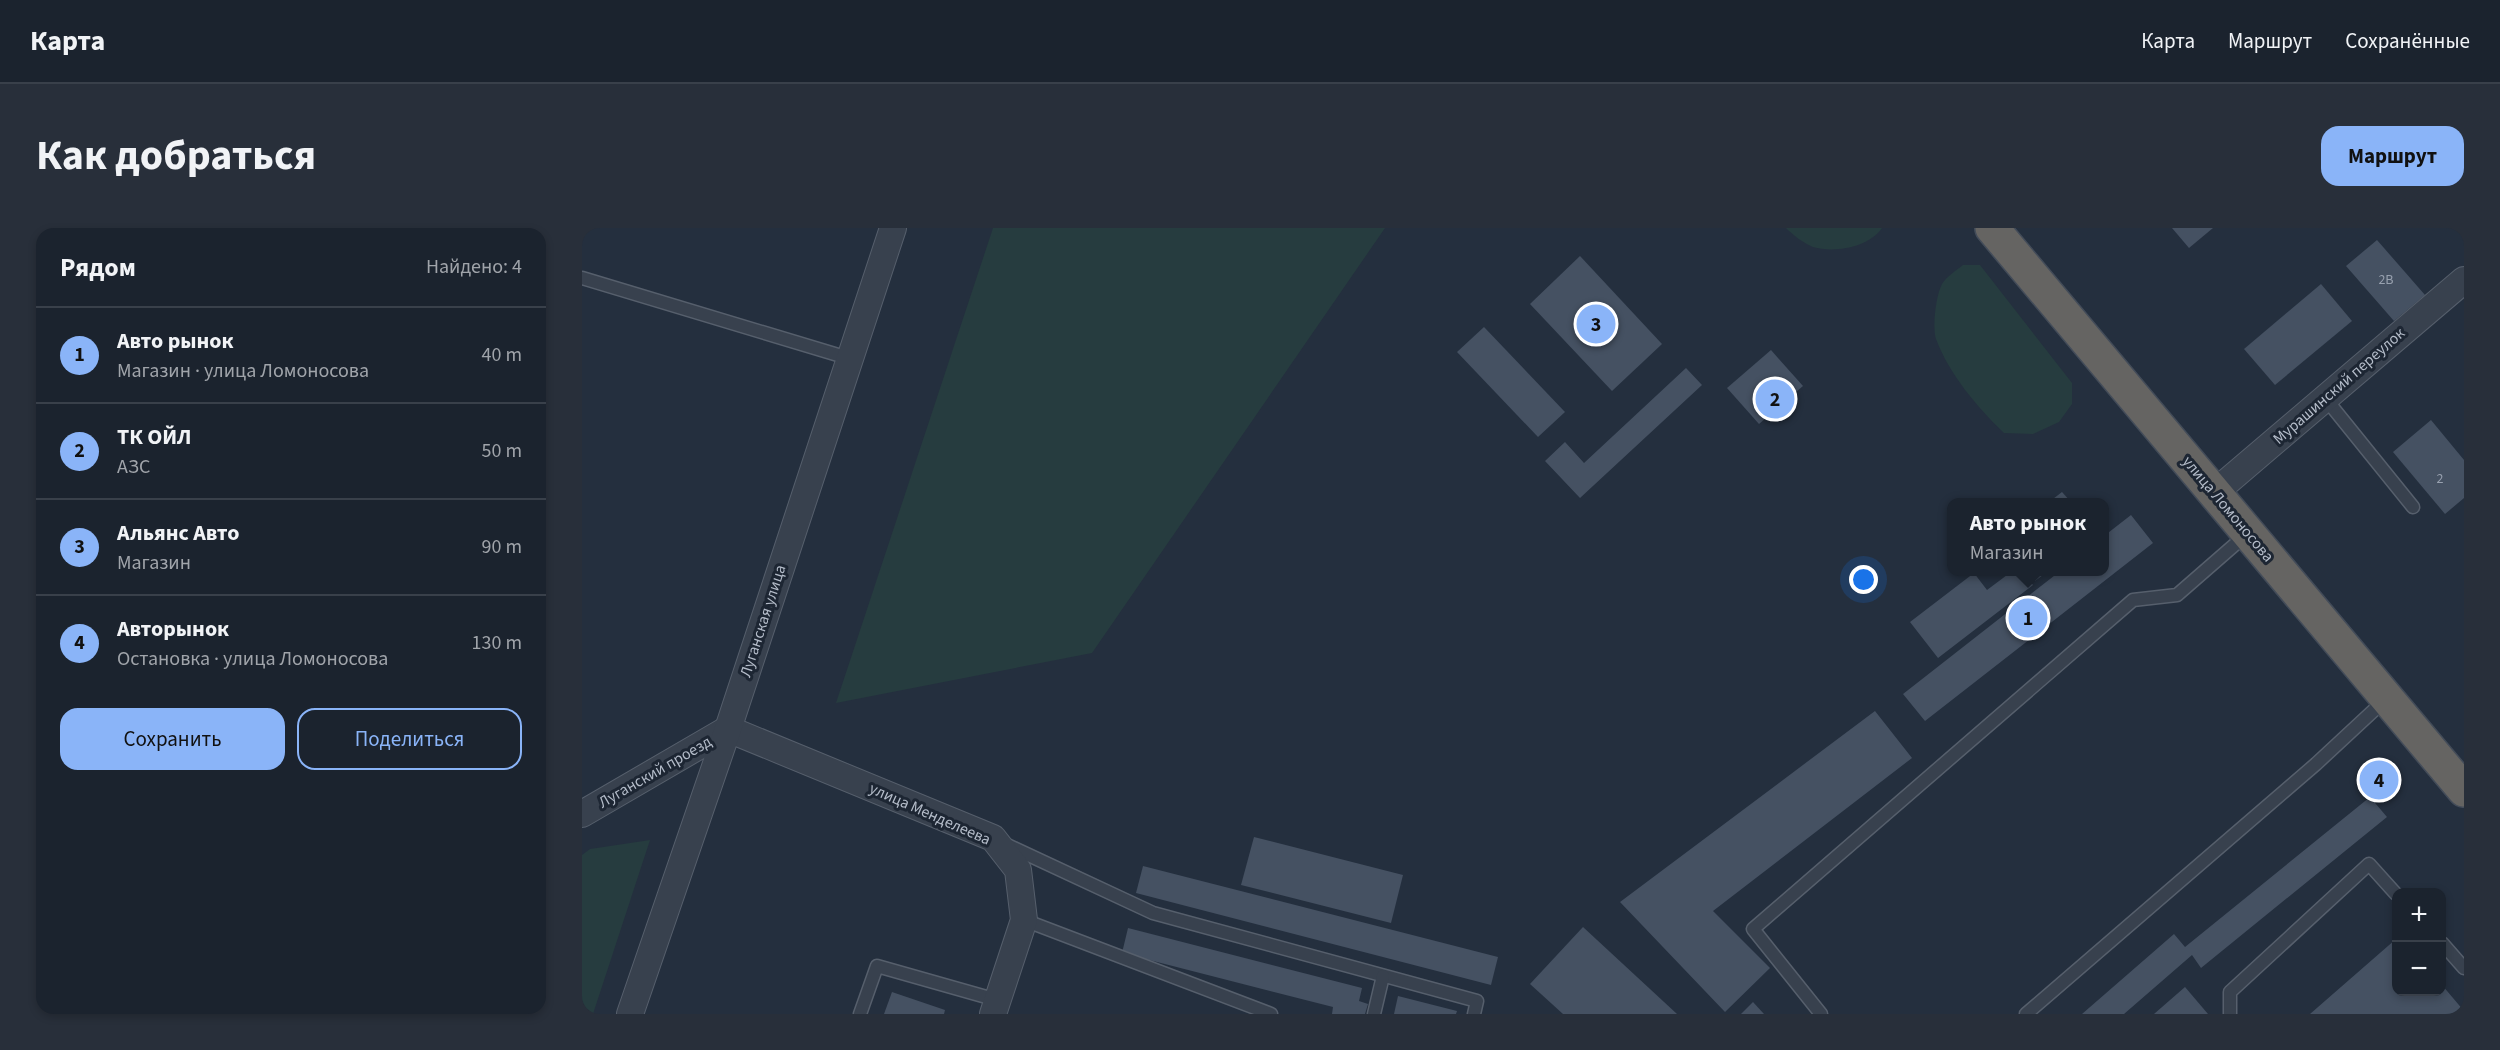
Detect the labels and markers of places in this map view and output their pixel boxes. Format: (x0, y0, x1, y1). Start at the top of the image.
pin: 3 (1576, 302, 1616, 346)
pin: 2 (1756, 376, 1794, 422)
pin: 1 (2008, 596, 2048, 640)
pin: 4 (2360, 758, 2398, 802)

